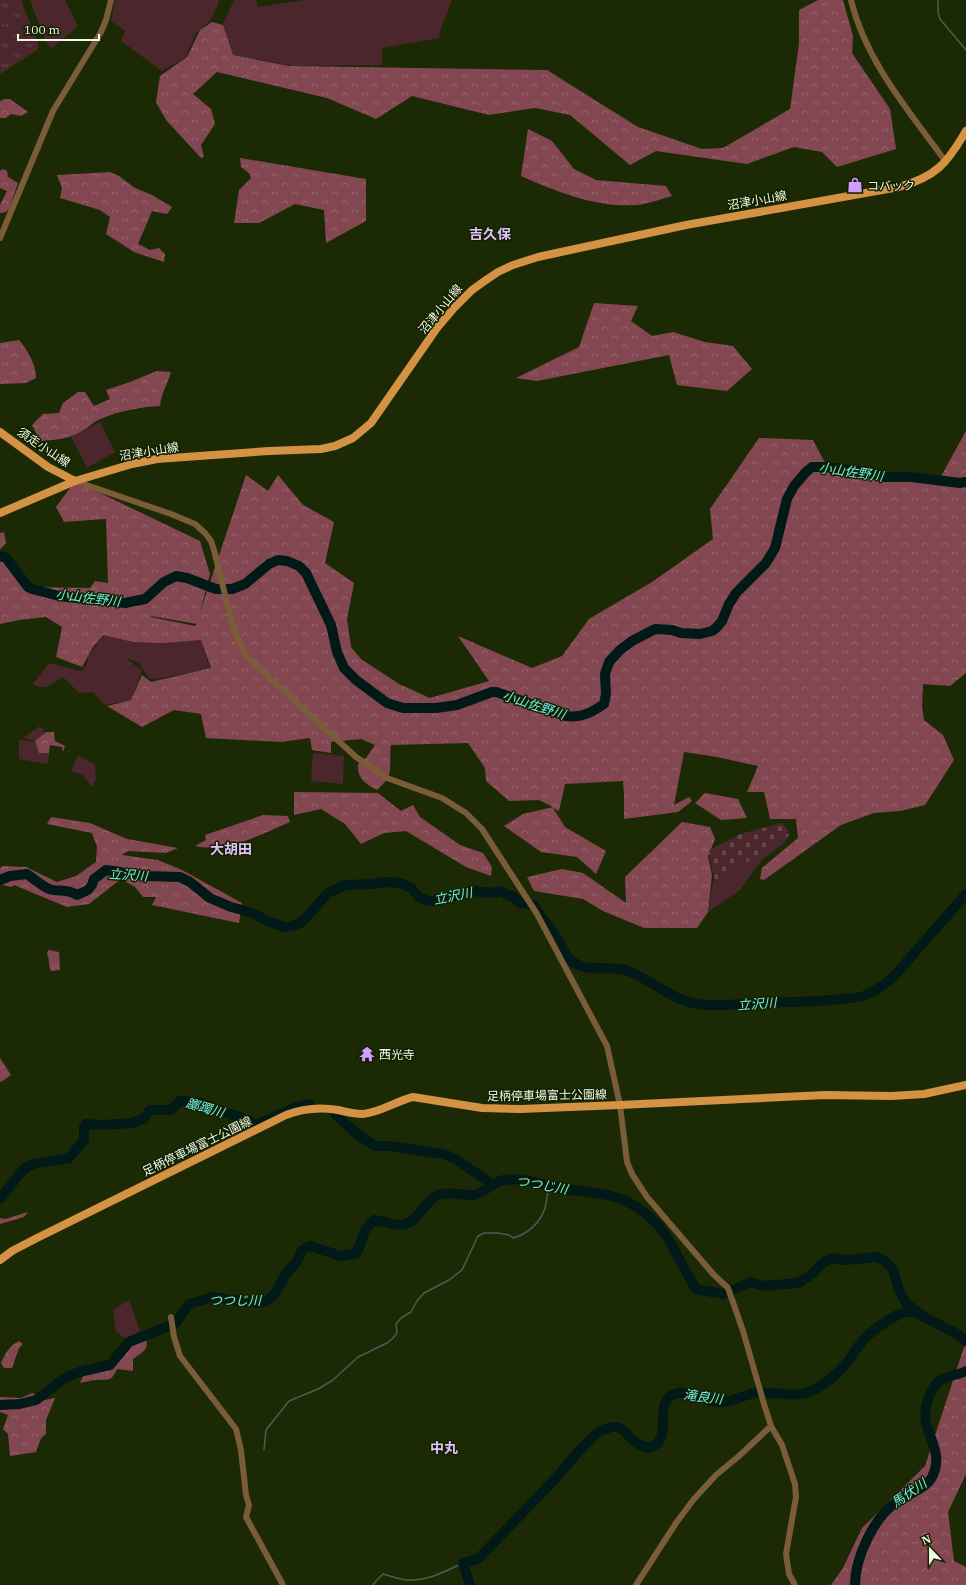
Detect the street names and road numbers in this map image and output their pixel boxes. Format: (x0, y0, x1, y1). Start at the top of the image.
street label: 沼津小山線 (726, 187, 788, 213)
street label: 沼津小山線 (415, 281, 465, 337)
street label: 須走小山線 (15, 424, 73, 470)
street label: 沼津小山線 (118, 439, 180, 463)
street label: 足柄停車場富士公園線 (487, 1086, 607, 1104)
street label: 足柄停車場富士公園線 (140, 1113, 254, 1179)

